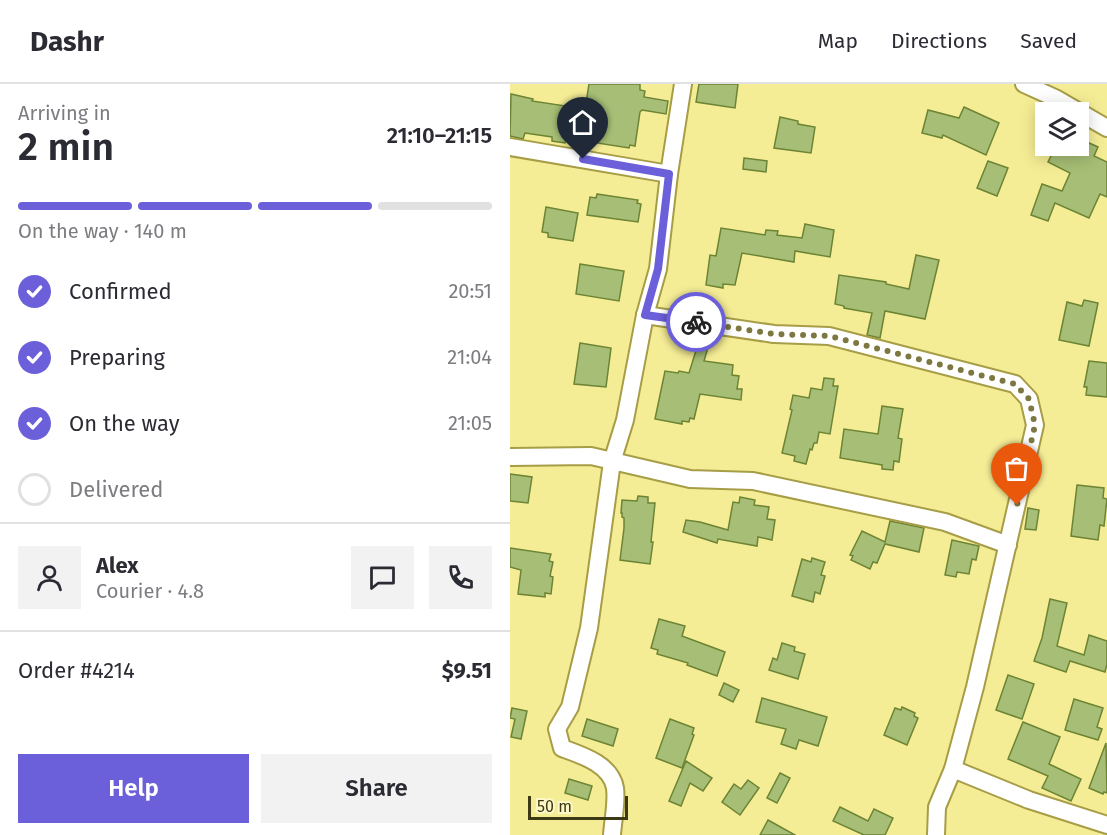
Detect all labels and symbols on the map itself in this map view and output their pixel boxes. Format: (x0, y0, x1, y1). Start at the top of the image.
pin (557, 97, 608, 159)
courier (666, 292, 726, 352)
pin (991, 443, 1042, 505)
scale bar (528, 793, 628, 820)

